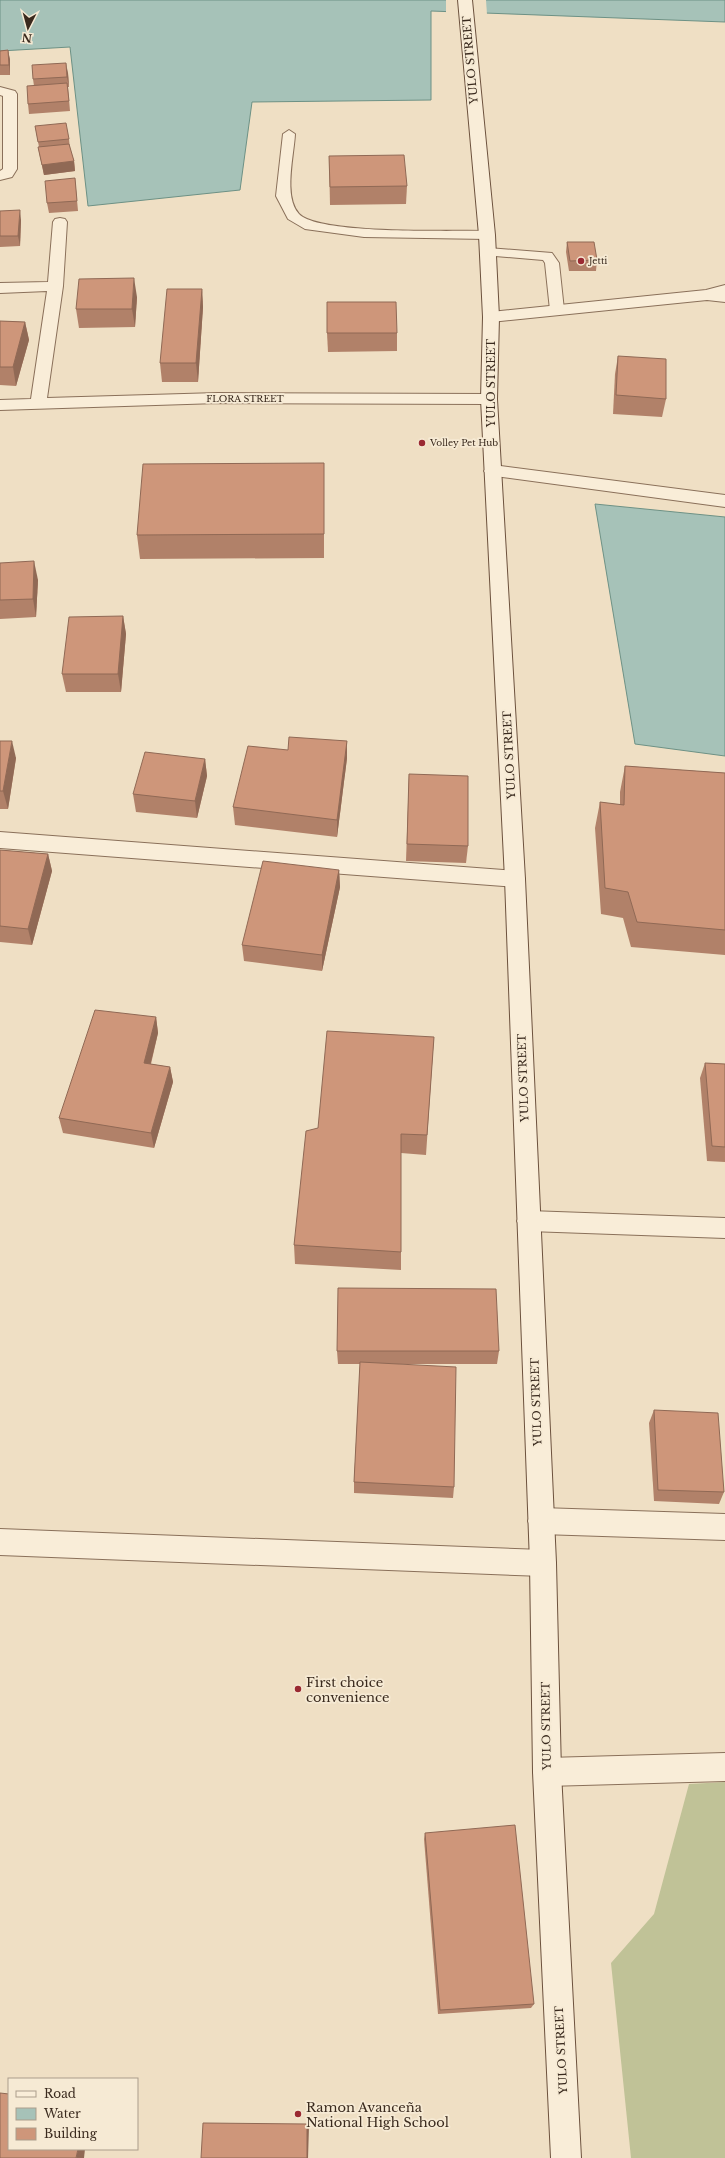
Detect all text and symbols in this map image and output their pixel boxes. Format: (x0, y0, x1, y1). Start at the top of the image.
north arrow (8, 8, 48, 48)
street label: YULO STREET (459, 15, 481, 106)
text: N (20, 30, 33, 45)
place label: Jetti (588, 255, 607, 266)
marker: Jetti (576, 256, 586, 266)
street label: YULO STREET (484, 339, 498, 428)
street label: FLORA STREET (206, 393, 285, 404)
place label: Volley Pet Hub (429, 437, 498, 448)
marker: Volley Pet Hub (417, 438, 427, 448)
street label: YULO STREET (500, 710, 518, 800)
street label: YULO STREET (514, 1033, 532, 1123)
street label: YULO STREET (527, 1357, 545, 1447)
place label: First choice convenience (306, 1674, 390, 1706)
street label: YULO STREET (538, 1682, 554, 1771)
marker: First choice convenience (293, 1684, 303, 1694)
street label: YULO STREET (552, 2005, 570, 2095)
legend (8, 2078, 138, 2150)
text: Road (44, 2086, 76, 2101)
place label: Ramon Avanceña National High School (306, 2099, 449, 2131)
text: Water (43, 2106, 81, 2121)
marker: Ramon Avanceña National High School (293, 2109, 303, 2119)
text: Building (44, 2126, 98, 2141)

